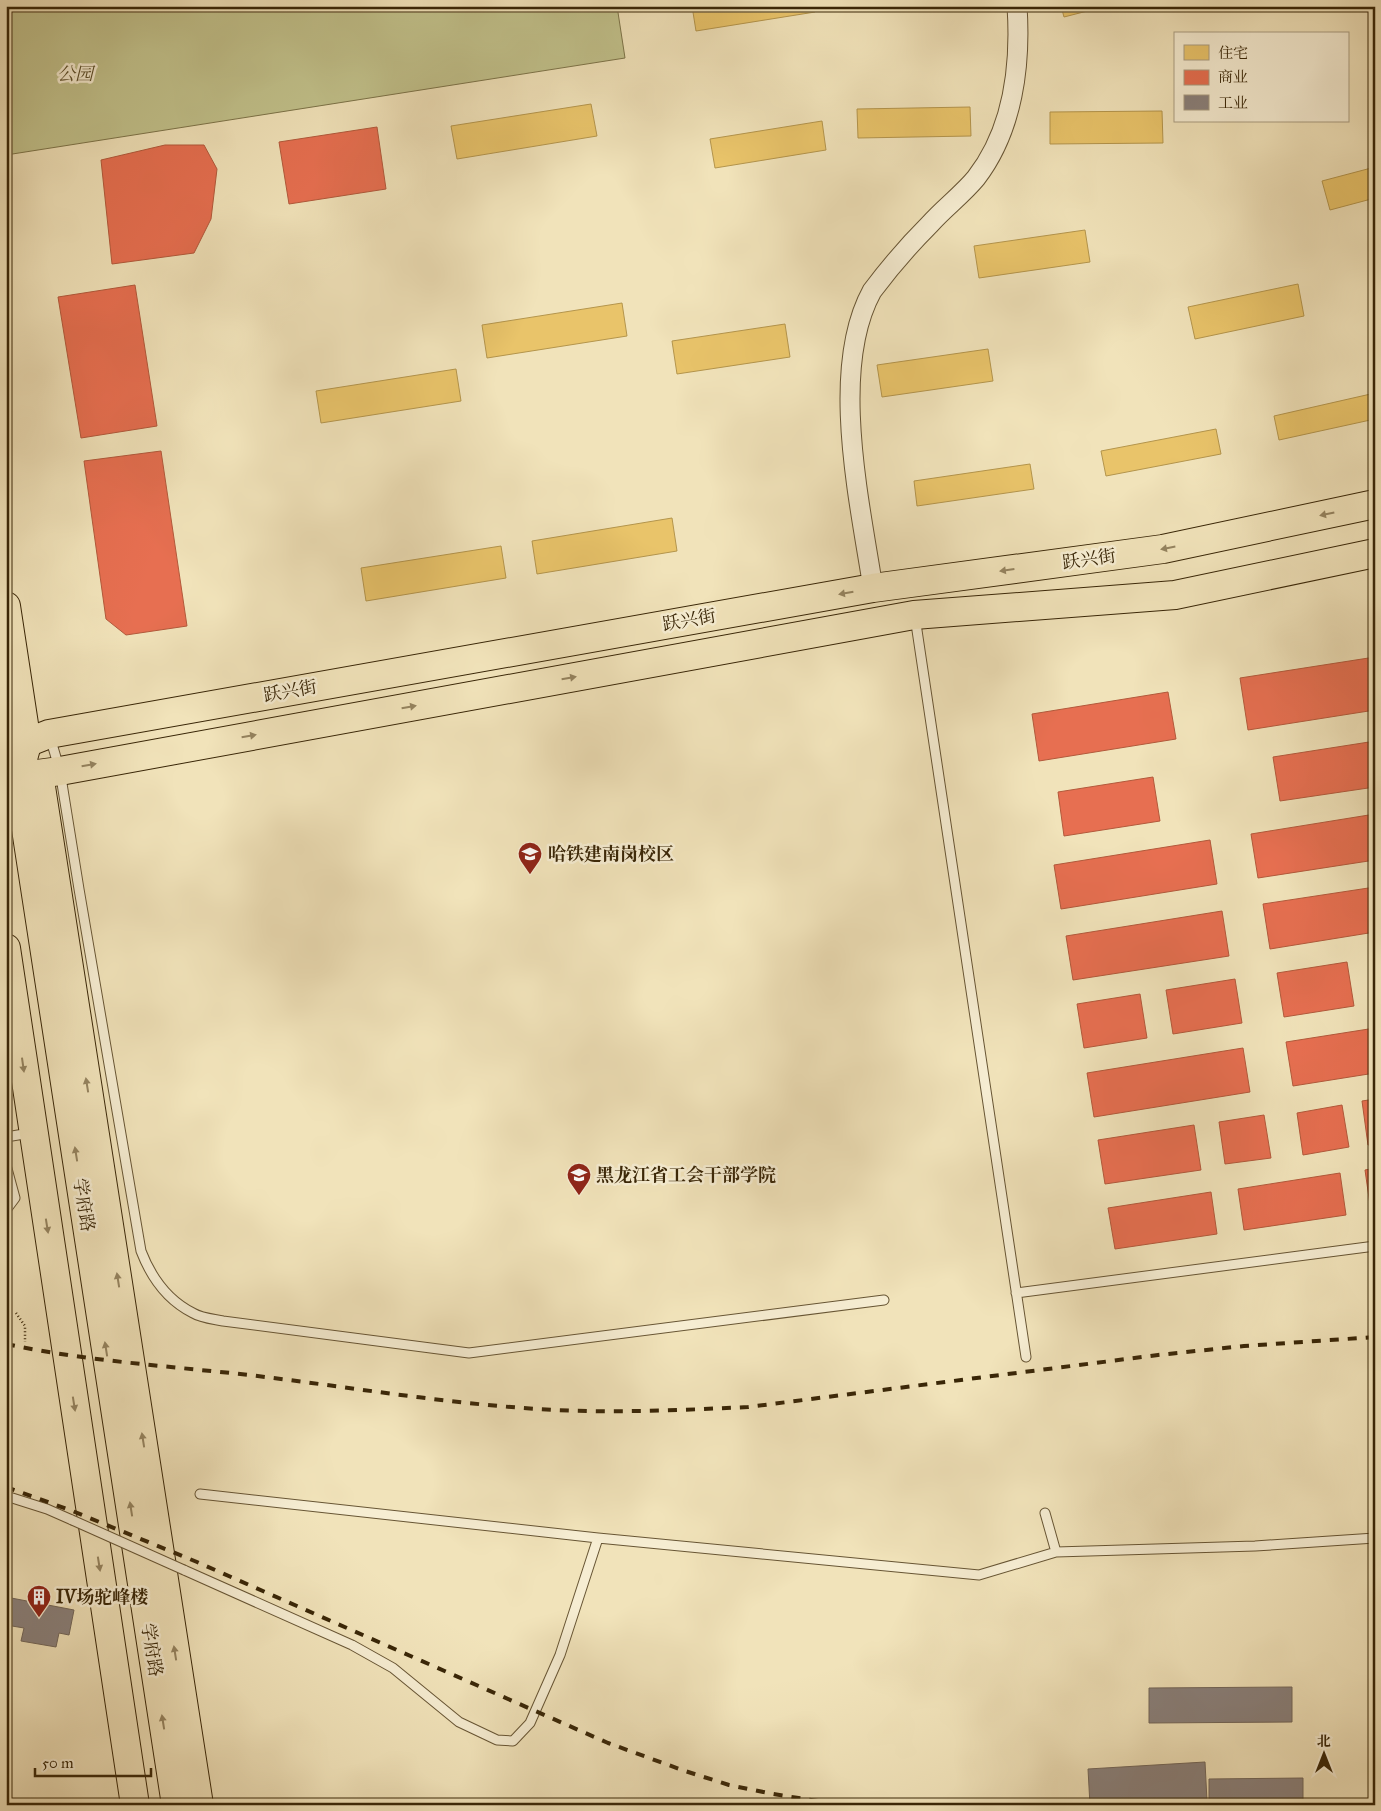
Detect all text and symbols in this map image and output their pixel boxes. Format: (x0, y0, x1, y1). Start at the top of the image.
legend (1174, 32, 1348, 122)
text: 住宅 (1218, 44, 1248, 62)
park label: 公园 (57, 63, 96, 85)
text: 商业 (1218, 68, 1248, 86)
text: 工业 (1218, 94, 1248, 112)
one-way arrow (1320, 510, 1335, 518)
street label: 跃兴街 (1061, 544, 1117, 574)
one-way arrow (1160, 544, 1176, 552)
one-way arrow (999, 566, 1015, 574)
one-way arrow (838, 589, 854, 597)
street label: 跃兴街 (661, 604, 717, 636)
one-way arrow (561, 673, 577, 681)
street label: 跃兴街 (262, 675, 318, 707)
one-way arrow (401, 703, 416, 711)
one-way arrow (241, 732, 257, 740)
one-way arrow (81, 761, 97, 769)
school or university icon: 哈铁建南岗校区 (517, 841, 543, 875)
place label: 哈铁建南岗校区 (548, 843, 674, 865)
one-way arrow (19, 1057, 27, 1073)
one-way arrow (83, 1076, 91, 1092)
one-way arrow (72, 1145, 80, 1161)
school or university icon: 黑龙江省工会干部学院 (566, 1162, 592, 1196)
place label: 黑龙江省工会干部学院 (596, 1164, 776, 1186)
street label: 学府路 (69, 1177, 99, 1233)
one-way arrow (43, 1218, 51, 1234)
one-way arrow (113, 1271, 121, 1287)
one-way arrow (102, 1341, 110, 1357)
one-way arrow (71, 1396, 79, 1412)
one-way arrow (138, 1432, 146, 1448)
one-way arrow (126, 1501, 134, 1517)
one-way arrow (95, 1557, 103, 1573)
building icon: IV场驼峰楼 (26, 1584, 52, 1618)
place label: IV场驼峰楼 (56, 1586, 148, 1608)
street label: 学府路 (137, 1622, 167, 1678)
one-way arrow (171, 1644, 179, 1660)
one-way arrow (159, 1714, 167, 1730)
north arrow (1298, 1728, 1348, 1778)
text: 北 (1317, 1733, 1331, 1750)
scale bar (35, 1746, 151, 1778)
text: 50 m (42, 1754, 74, 1772)

